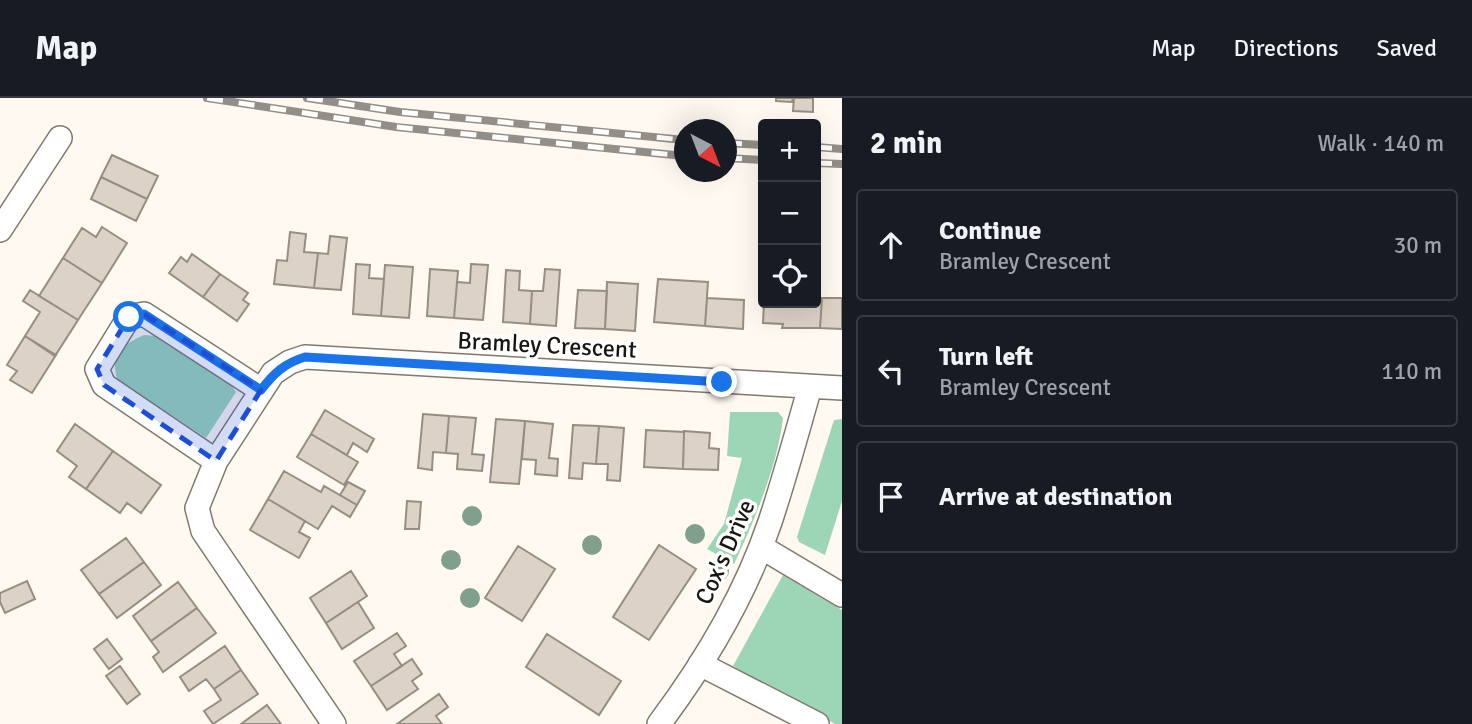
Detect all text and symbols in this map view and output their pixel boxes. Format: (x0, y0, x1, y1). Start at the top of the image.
text: Map (35, 28, 97, 69)
text: Map (1151, 33, 1196, 63)
text: Directions (1234, 33, 1339, 63)
text: Saved (1377, 33, 1437, 63)
north arrow (674, 119, 737, 182)
map controls (758, 119, 821, 308)
button: + (758, 119, 821, 182)
text: 2 min (870, 125, 942, 162)
text: Walk · 140 m (1318, 129, 1444, 158)
button: − (758, 182, 821, 245)
text: Continue (939, 215, 1041, 247)
icon: ahead (872, 226, 910, 264)
text: 30 m (1394, 231, 1442, 260)
button: locate (758, 245, 821, 308)
text: Bramley Crescent (939, 247, 1111, 276)
route start (113, 301, 144, 332)
street label: Bramley Crescent (457, 325, 637, 365)
text: Turn left (939, 341, 1033, 373)
icon: left (872, 352, 910, 390)
text: 110 m (1381, 357, 1442, 386)
route end (706, 366, 737, 397)
text: Bramley Crescent (939, 373, 1111, 402)
icon: arrive (872, 478, 910, 516)
text: Arrive at destination (939, 481, 1172, 513)
street label: Cox's Drive (689, 495, 761, 609)

